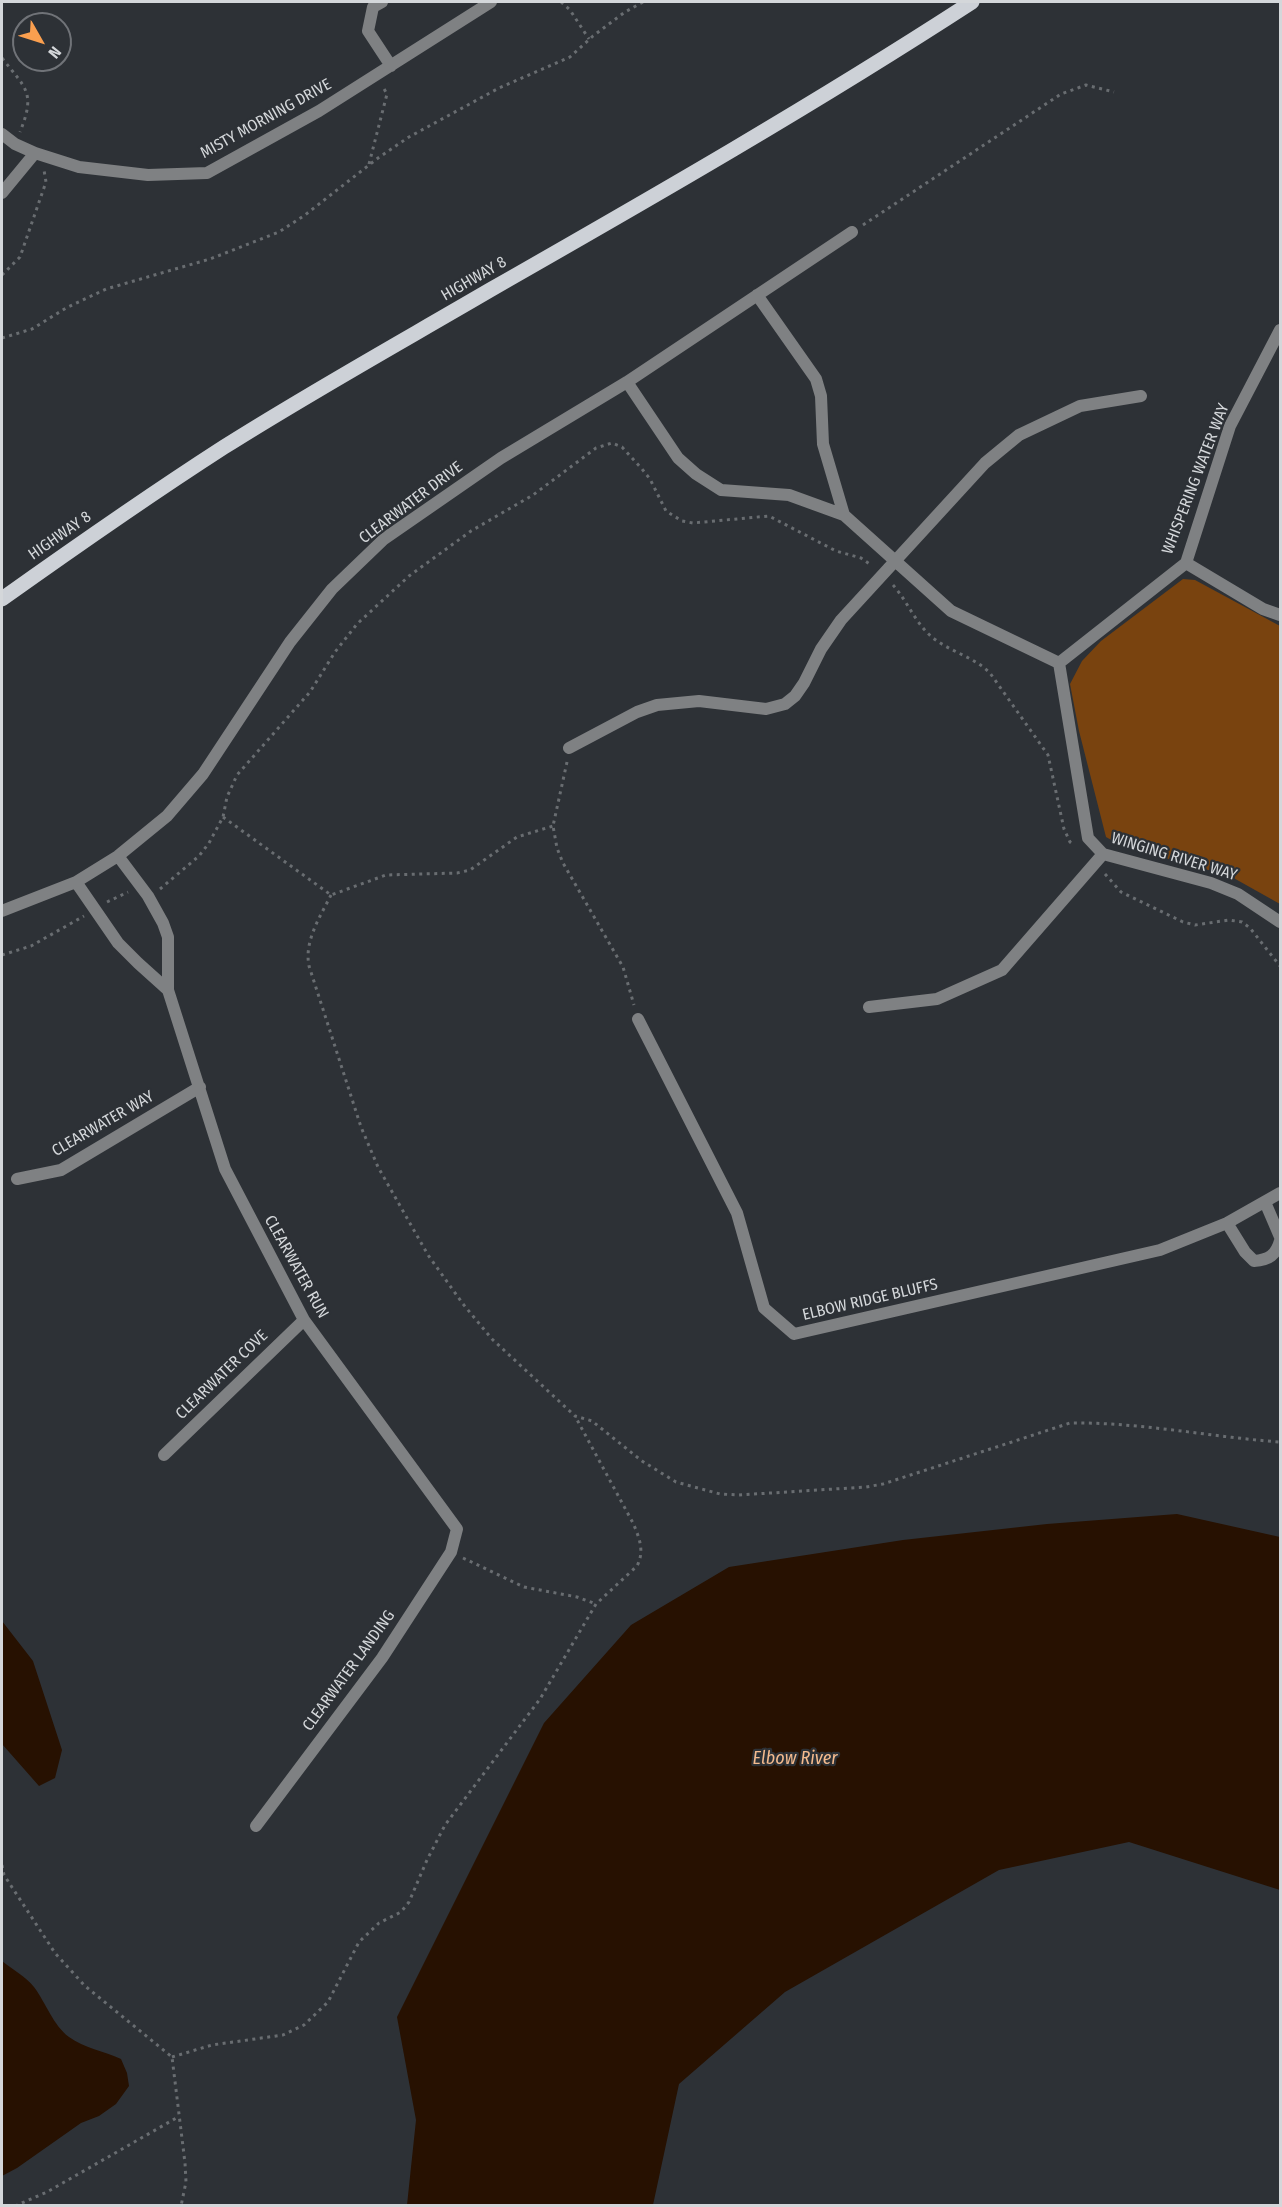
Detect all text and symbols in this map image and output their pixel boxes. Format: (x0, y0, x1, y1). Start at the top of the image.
north arrow (12, 12, 72, 72)
text: N (44, 43, 65, 62)
street label: MISTY MORNING DRIVE (197, 75, 335, 163)
street label: HIGHWAY 8 (438, 253, 510, 305)
street label: WHISPERING WATER WAY (1158, 401, 1234, 557)
street label: CLEARWATER DRIVE (355, 458, 467, 548)
street label: HIGHWAY 8 (25, 507, 95, 565)
street label: WINGING RIVER WAY (1109, 829, 1239, 885)
street label: CLEARWATER WAY (49, 1087, 157, 1161)
street label: CLEARWATER RUN (260, 1212, 332, 1322)
street label: ELBOW RIDGE BLUFFS (800, 1275, 940, 1325)
street label: CLEARWATER COVE (172, 1326, 272, 1424)
street label: CLEARWATER LANDING (299, 1607, 399, 1735)
water label: Elbow River (753, 1748, 837, 1770)

